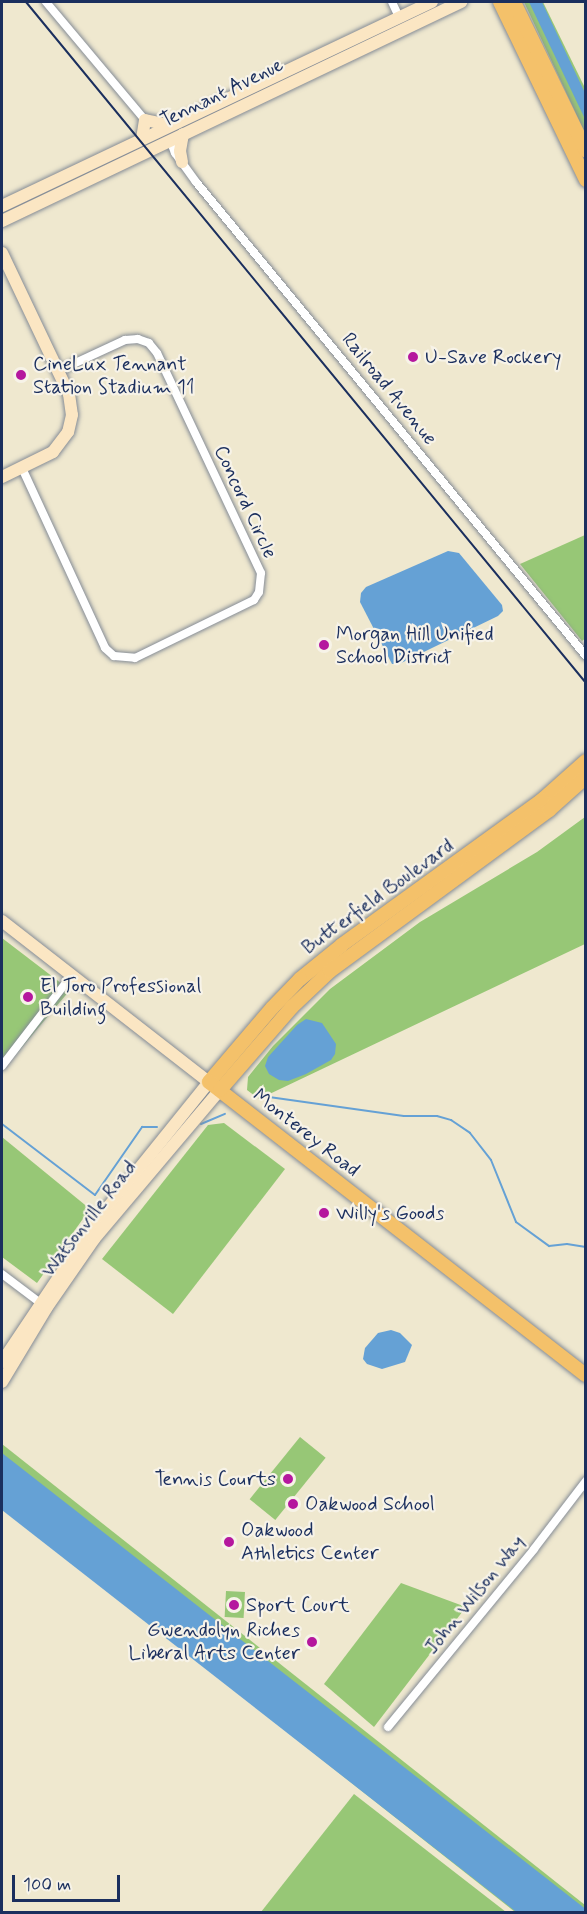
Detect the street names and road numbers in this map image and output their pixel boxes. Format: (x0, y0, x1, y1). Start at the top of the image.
street label: Tennant Avenue (154, 52, 290, 134)
street label: Railroad Avenue (337, 329, 441, 449)
street label: Concord Circle (208, 441, 282, 563)
street label: Butterfield Boulevard (298, 834, 458, 960)
street label: Monterey Road (248, 1084, 364, 1182)
street label: Watsonville Road (37, 1157, 141, 1281)
street label: John Wilson Way (419, 1530, 531, 1660)

